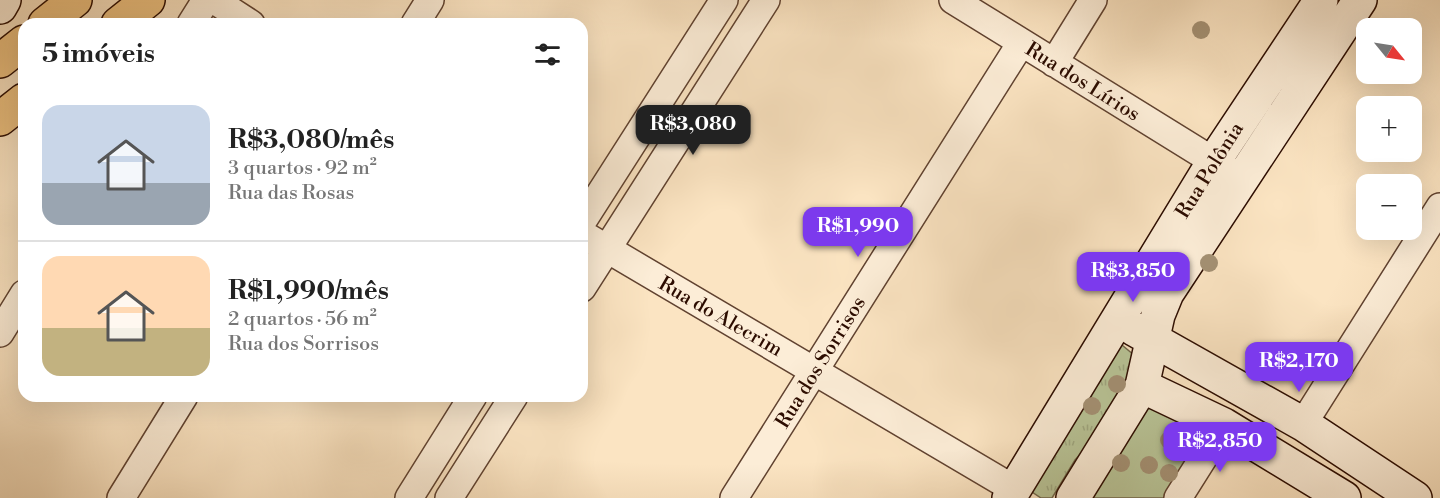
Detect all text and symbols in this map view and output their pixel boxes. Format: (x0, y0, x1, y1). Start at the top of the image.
north arrow (1356, 18, 1422, 84)
map controls (1356, 18, 1422, 240)
street label: Rua dos Lírios (1020, 37, 1144, 127)
text: 5 imóveis (42, 38, 155, 70)
icon: filters (531, 38, 564, 71)
button: + (1356, 96, 1422, 162)
pin: R$3,080 (638, 105, 748, 156)
text: R$3,080 (650, 112, 736, 137)
street label: Rua Polônia (1171, 117, 1250, 224)
text: R$3,080/mês (228, 124, 394, 156)
icon: home (90, 129, 162, 201)
text: 3 quartos · 92 m² (228, 156, 377, 181)
button: − (1356, 174, 1422, 240)
text: Rua das Rosas (228, 181, 354, 206)
pin: R$1,990 (803, 207, 913, 258)
text: R$1,990 (817, 214, 899, 239)
pin: R$3,850 (1078, 252, 1188, 303)
text: R$3,850 (1091, 259, 1175, 284)
street label: Rua do Alecrim (654, 272, 787, 363)
text: R$1,990/mês (228, 275, 389, 307)
icon: home (90, 280, 162, 352)
street label: Rua dos Sorrisos (771, 292, 872, 433)
text: 2 quartos · 56 m² (228, 307, 377, 332)
text: Rua dos Sorrisos (228, 332, 379, 357)
pin: R$2,170 (1244, 342, 1354, 393)
text: R$2,170 (1259, 349, 1339, 374)
pin: R$2,850 (1165, 422, 1275, 473)
text: R$2,850 (1177, 429, 1263, 454)

